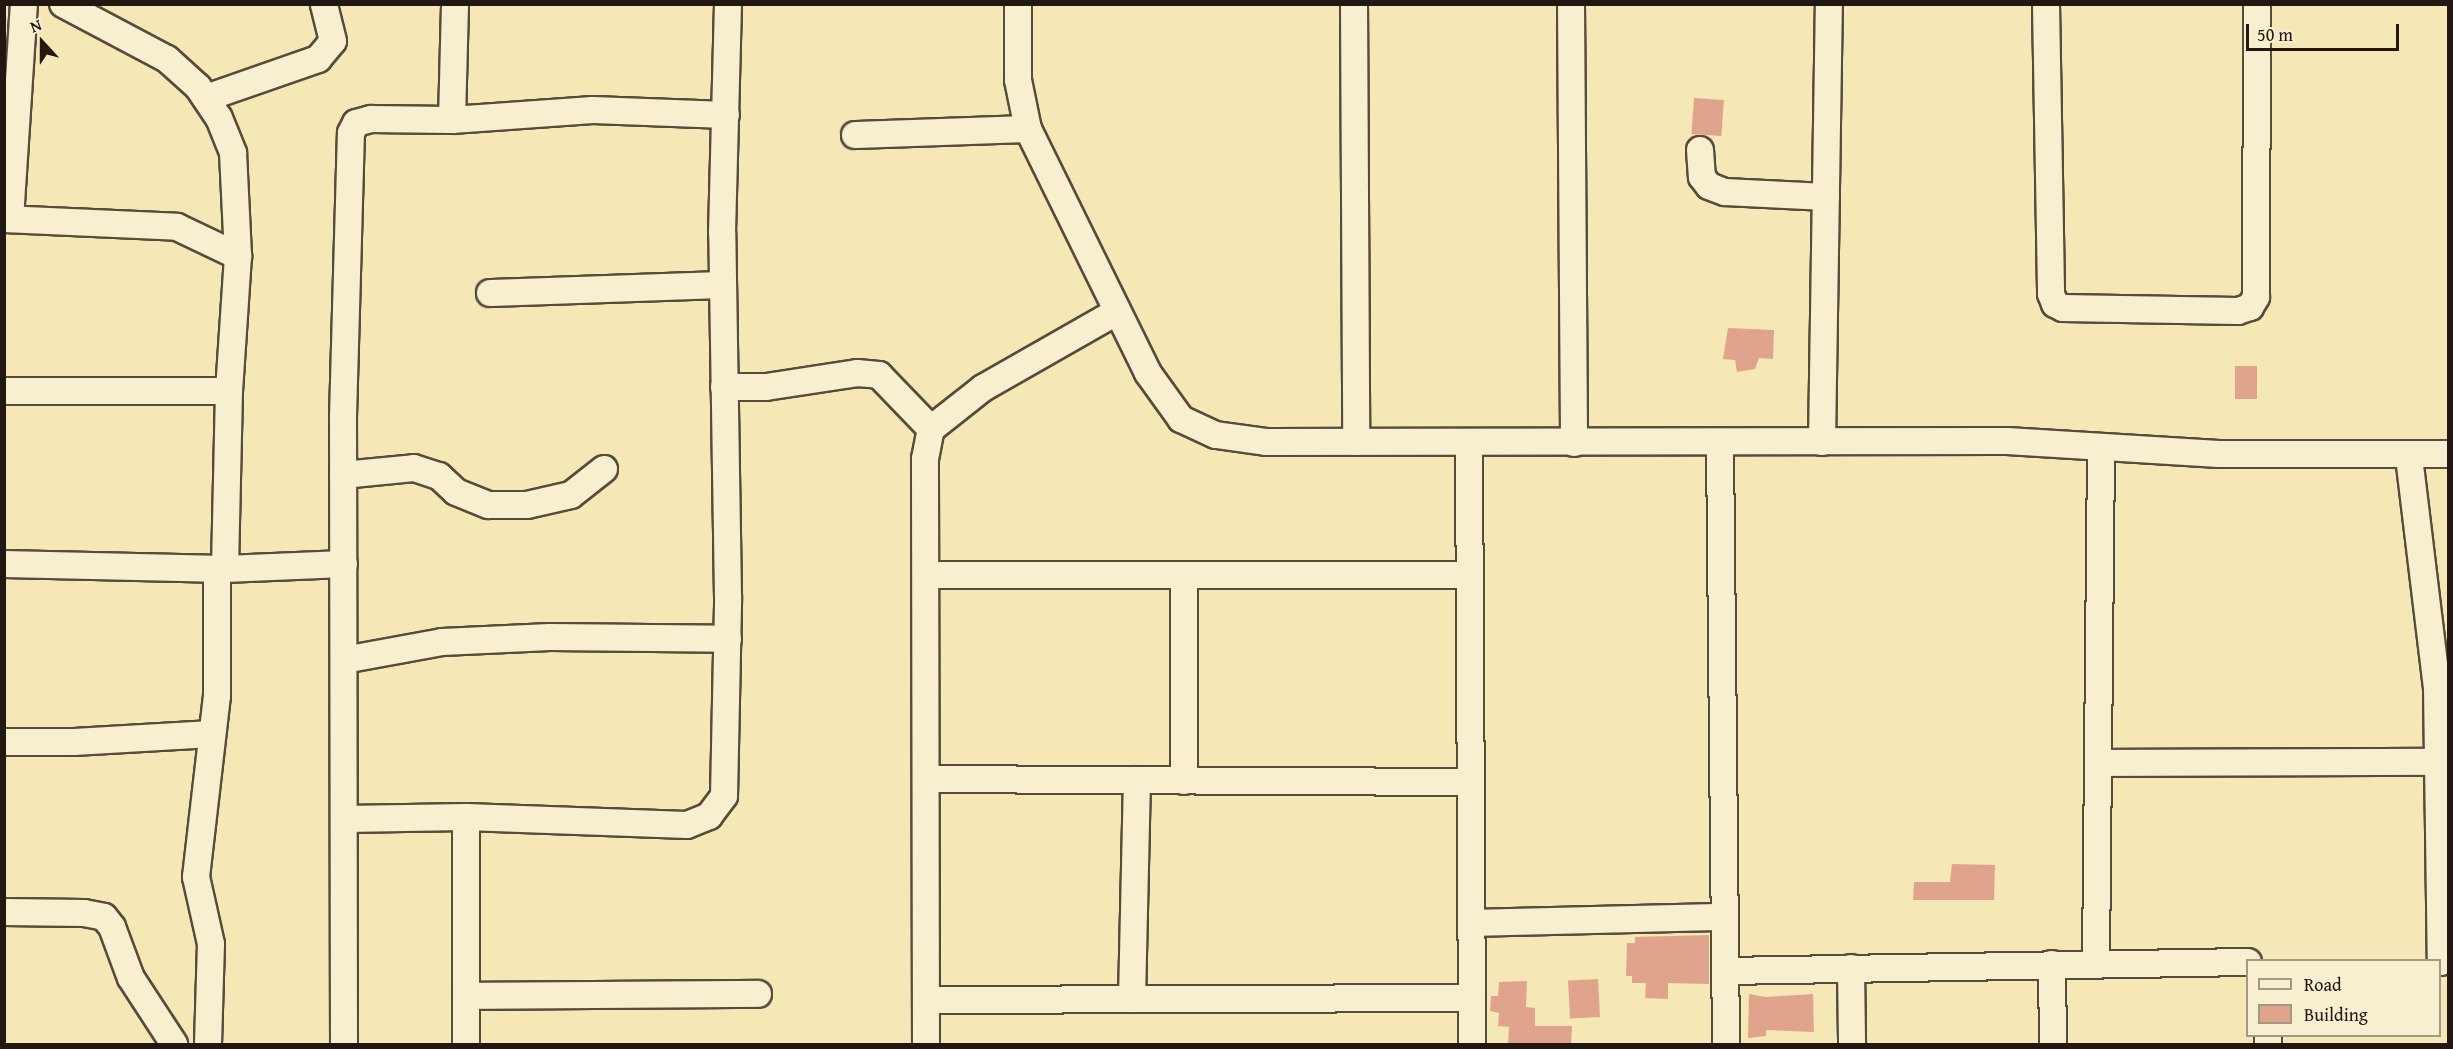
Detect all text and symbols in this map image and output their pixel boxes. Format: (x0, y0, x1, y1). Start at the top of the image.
north arrow (12, 12, 72, 72)
text: N (26, 12, 45, 38)
scale bar (2249, 12, 2402, 50)
text: 50 m (2257, 21, 2293, 48)
legend (2246, 959, 2441, 1037)
text: Road (2304, 971, 2342, 998)
text: Building (2304, 1001, 2368, 1028)

